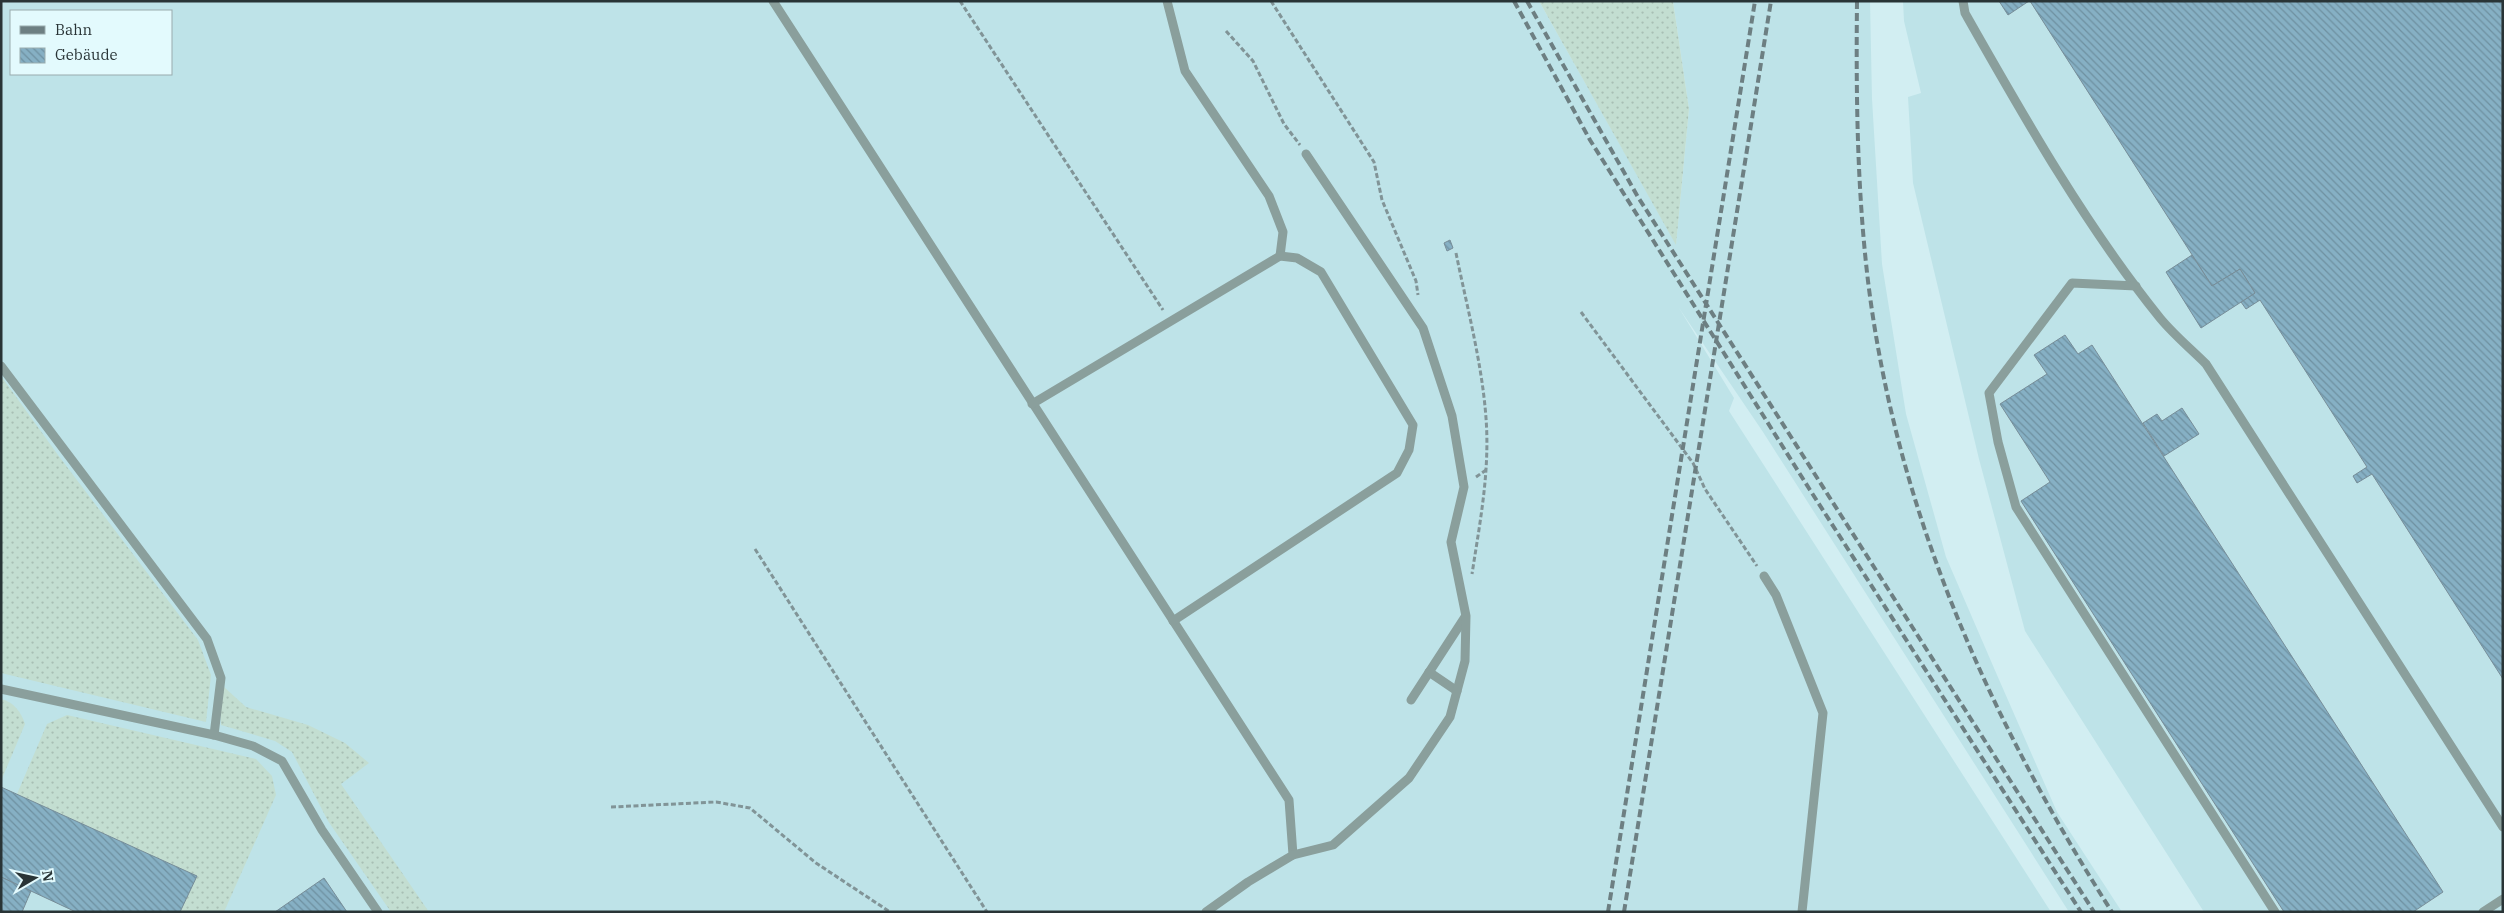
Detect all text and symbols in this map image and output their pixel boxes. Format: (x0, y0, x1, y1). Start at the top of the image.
legend (10, 10, 172, 75)
text: Bahn (55, 20, 93, 39)
text: Gebäude (55, 45, 118, 64)
north arrow (10, 853, 60, 903)
text: N (38, 869, 58, 883)

